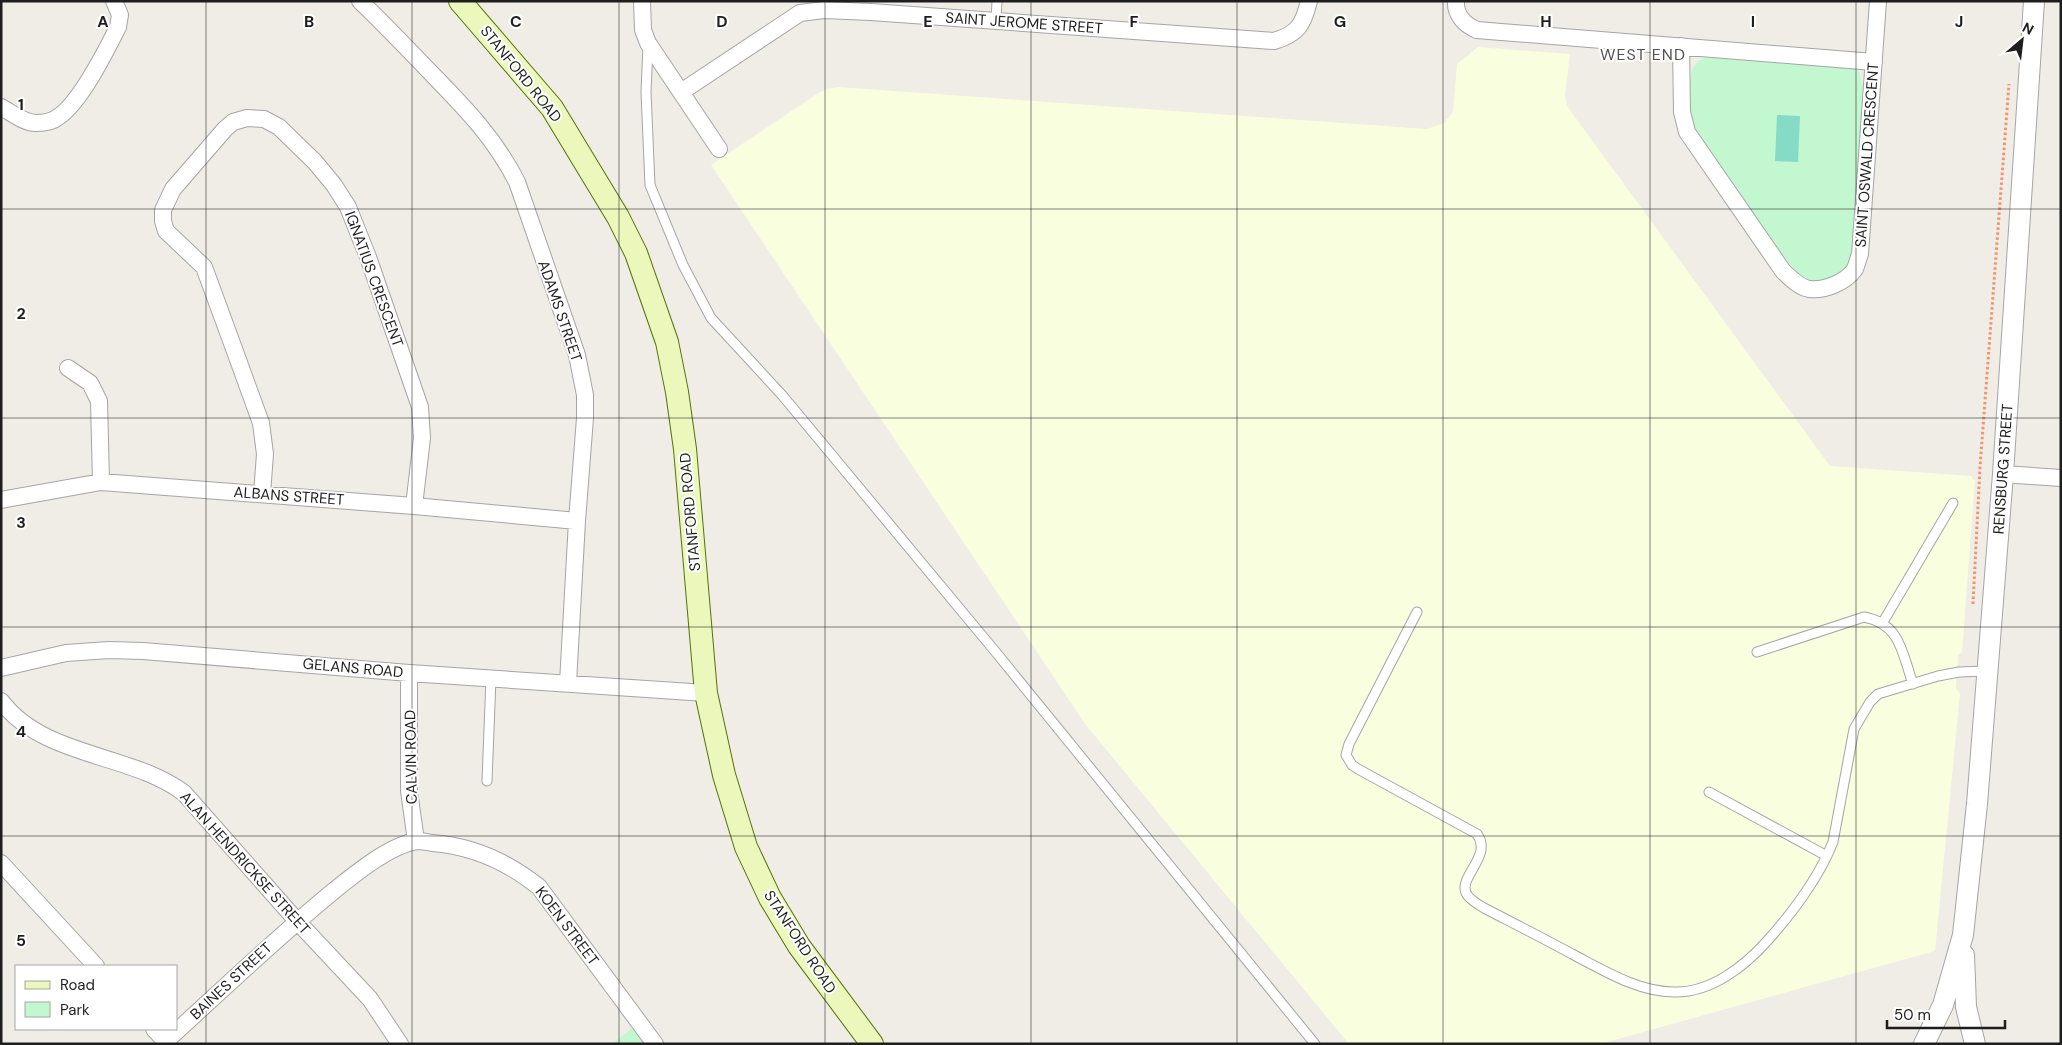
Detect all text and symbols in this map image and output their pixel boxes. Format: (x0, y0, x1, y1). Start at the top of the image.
street label: SAINT JEROME STREET (945, 8, 1103, 38)
text: A (97, 11, 109, 32)
text: B (304, 11, 314, 32)
text: C (510, 11, 522, 32)
text: D (716, 11, 728, 32)
text: E (923, 11, 933, 32)
text: F (1130, 11, 1139, 32)
text: G (1334, 11, 1346, 32)
text: H (1540, 11, 1552, 32)
text: I (1751, 11, 1755, 32)
text: J (1955, 11, 1963, 32)
north arrow (1997, 15, 2047, 65)
text: N (2019, 18, 2037, 39)
street label: STANFORD ROAD (476, 22, 566, 126)
district label: WEST END (1600, 44, 1686, 65)
street label: SAINT OSWALD CRESCENT (1851, 62, 1883, 248)
text: 1 (18, 94, 24, 115)
street label: IGNATIUS CRESCENT (340, 208, 408, 350)
street label: ADAMS STREET (533, 258, 587, 364)
text: 2 (16, 303, 26, 324)
street label: RENSBURG STREET (1988, 403, 2018, 535)
street label: STANFORD ROAD (675, 452, 705, 572)
street label: ALBANS STREET (233, 482, 345, 510)
text: 3 (16, 512, 26, 533)
street label: GELANS ROAD (302, 654, 404, 682)
street label: CALVIN ROAD (400, 710, 422, 804)
text: 4 (16, 721, 26, 742)
street label: ALAN HENDRICKSE STREET (175, 787, 315, 939)
street label: KOEN STREET (531, 883, 603, 969)
street label: STANFORD ROAD (759, 887, 841, 997)
text: 5 (16, 930, 26, 951)
street label: BAINES STREET (186, 938, 276, 1024)
legend (15, 965, 178, 1030)
text: Road (60, 975, 95, 995)
scale bar (1887, 998, 2004, 1030)
text: Park (60, 1000, 90, 1020)
text: 50 m (1894, 1005, 1931, 1025)

